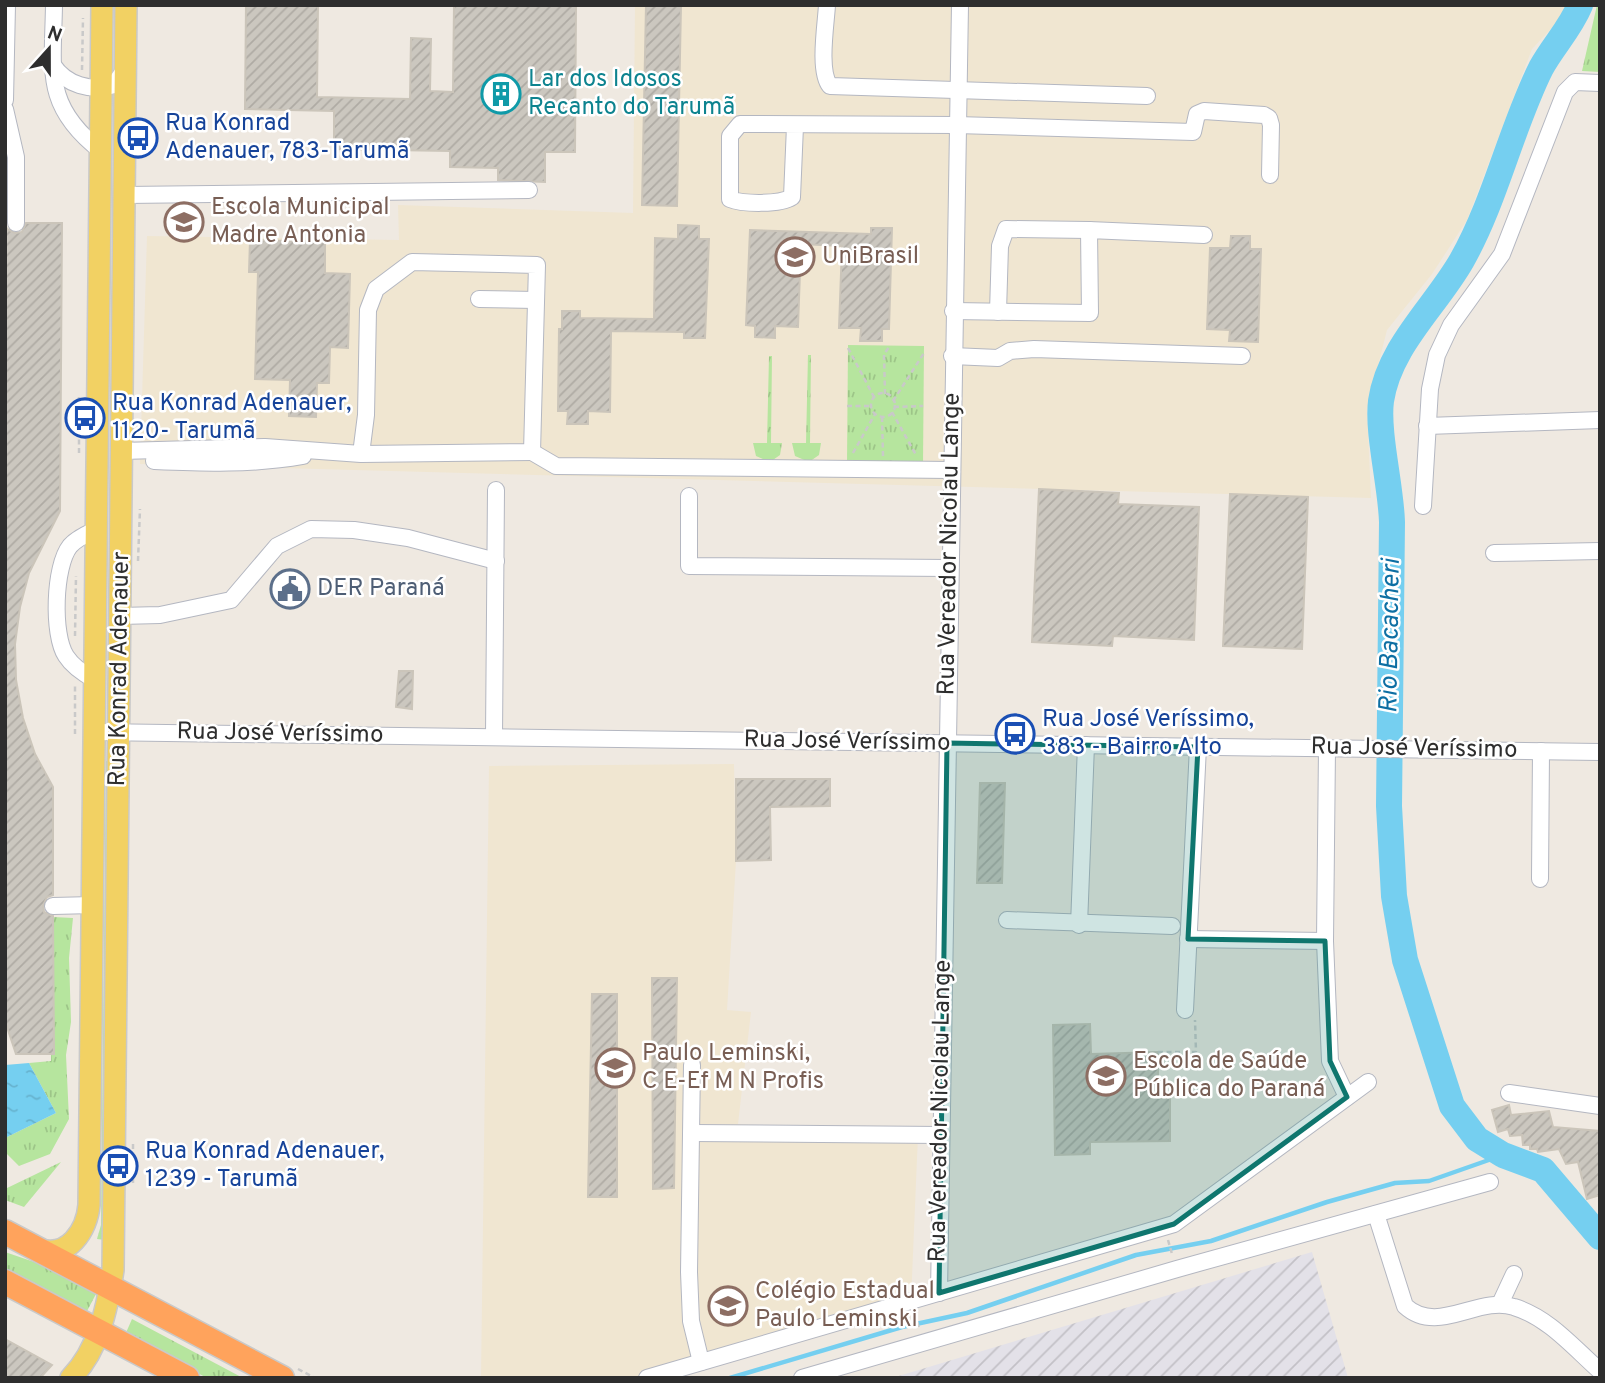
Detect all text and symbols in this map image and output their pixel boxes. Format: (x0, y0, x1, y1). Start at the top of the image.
north arrow (14, 14, 84, 84)
text: N (44, 21, 65, 49)
place label: Lar dos Idosos Recanto do Tarumã (528, 65, 735, 123)
building icon: Lar dos Idosos Recanto do Tarumã (480, 73, 522, 115)
place label: Rua Konrad Adenauer, 783-Tarumã (165, 109, 409, 167)
bus stop icon: Rua Konrad Adenauer, 783-Tarumã (117, 117, 159, 159)
place label: Escola Municipal Madre Antonia (211, 193, 390, 251)
school or university icon: Escola Municipal Madre Antonia (163, 201, 205, 243)
school or university icon: UniBrasil (774, 236, 816, 278)
place label: UniBrasil (822, 242, 919, 272)
place label: Rua Konrad Adenauer, 1120- Tarumã (112, 389, 351, 447)
street label: Rua Vereador Nicolau Lange (932, 392, 968, 696)
bus stop icon: Rua Konrad Adenauer, 1120- Tarumã (64, 397, 106, 439)
street label: Rua Konrad Adenauer (103, 551, 137, 787)
water label: Rio Bacacheri (1373, 557, 1409, 714)
public building icon: DER Paraná (269, 568, 311, 610)
place label: DER Paraná (317, 574, 445, 604)
place label: Rua José Veríssimo, 383 - Bairro Alto (1042, 705, 1254, 763)
bus stop icon: Rua José Veríssimo, 383 - Bairro Alto (994, 713, 1036, 755)
street label: Rua José Veríssimo (176, 717, 384, 751)
street label: Rua José Veríssimo (743, 725, 951, 759)
street label: Rua José Veríssimo (1310, 732, 1518, 766)
street label: Rua Vereador Nicolau Lange (923, 959, 959, 1263)
place label: Paulo Leminski, C E-Ef M N Profis (642, 1039, 824, 1097)
school or university icon: Paulo Leminski, C E-Ef M N Profis (594, 1047, 636, 1089)
place label: Escola de Saúde Pública do Paraná (1133, 1047, 1325, 1105)
school or university icon: Escola de Saúde Pública do Paraná (1085, 1055, 1127, 1097)
place label: Rua Konrad Adenauer, 1239 - Tarumã (145, 1137, 384, 1195)
bus stop icon: Rua Konrad Adenauer, 1239 - Tarumã (97, 1145, 139, 1187)
place label: Colégio Estadual Paulo Leminski (755, 1277, 935, 1335)
school or university icon: Colégio Estadual Paulo Leminski (707, 1285, 749, 1327)

